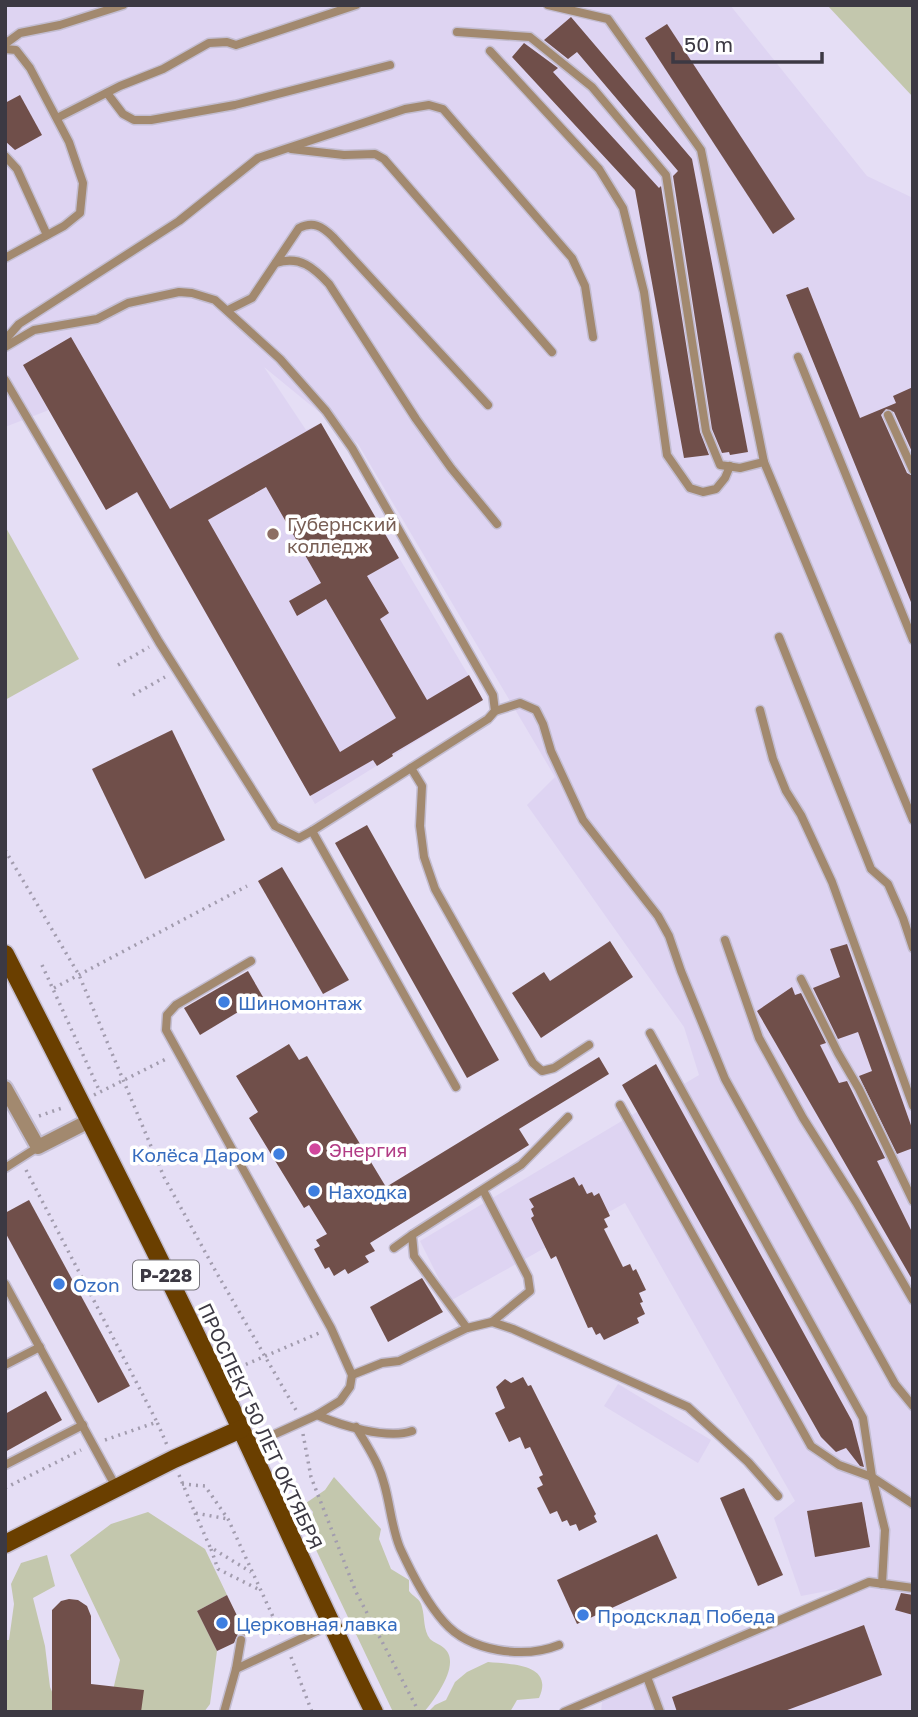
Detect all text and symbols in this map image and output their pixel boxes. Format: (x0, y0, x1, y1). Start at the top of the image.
scale bar (673, 21, 822, 65)
text: 50 m (684, 31, 733, 57)
place label: Губернский колледж (287, 512, 397, 557)
marker: Губернский колледж (265, 526, 281, 542)
place label: Шиномонтаж (238, 991, 363, 1014)
marker: Шиномонтаж (216, 994, 232, 1010)
place label: Энергия (329, 1138, 407, 1161)
marker: Энергия (307, 1141, 323, 1157)
place label: Колёса Даром (132, 1143, 265, 1166)
marker: Колёса Даром (271, 1146, 287, 1162)
place label: Находка (328, 1180, 407, 1203)
marker: Находка (306, 1183, 322, 1199)
road number: Р-228 (133, 1260, 199, 1290)
place label: Ozon (73, 1273, 120, 1296)
marker: Ozon (51, 1276, 67, 1292)
street label: ПРОСПЕКТ 50 ЛЕТ ОКТЯБРЯ (194, 1299, 328, 1553)
place label: Продсклад Победа (597, 1604, 776, 1627)
marker: Продсклад Победа (575, 1607, 591, 1623)
place label: Церковная лавка (236, 1612, 398, 1635)
marker: Церковная лавка (214, 1615, 230, 1631)

